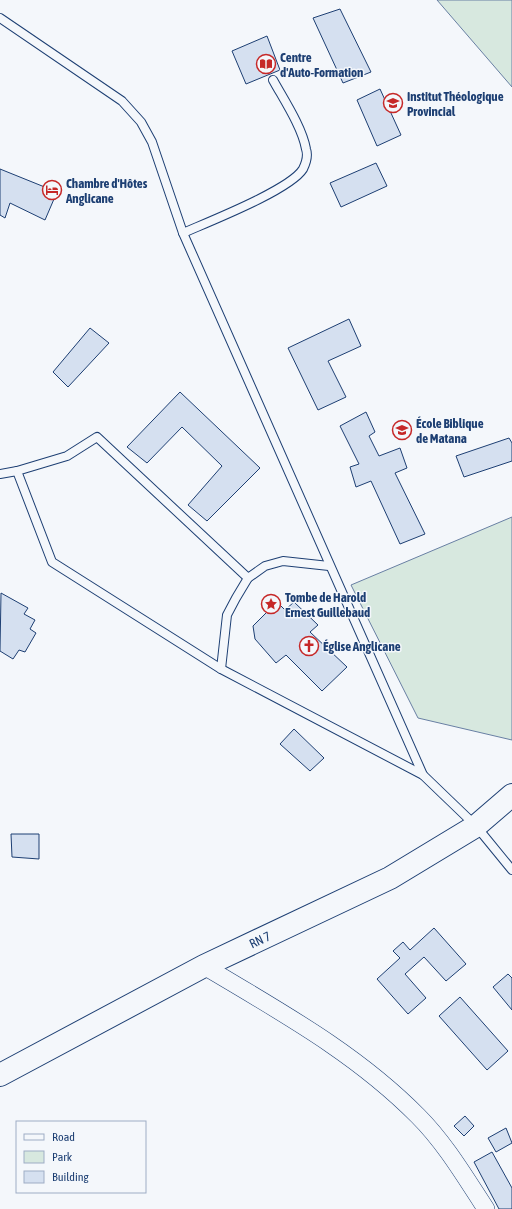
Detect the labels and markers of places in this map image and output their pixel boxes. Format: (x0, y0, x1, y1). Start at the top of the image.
place label: Centre d'Auto-Formation (280, 50, 363, 80)
library icon: Centre d'Auto-Formation (255, 53, 277, 75)
place label: Institut Théologique Provincial (407, 89, 504, 119)
school or university icon: Institut Théologique Provincial (382, 92, 404, 114)
place label: Chambre d'Hôtes Anglicane (65, 176, 148, 206)
hotel icon: Chambre d'Hôtes Anglicane (41, 179, 63, 201)
place label: École Biblique de Matana (416, 416, 484, 446)
school or university icon: École Biblique de Matana (391, 419, 413, 441)
place label: Tombe de Harold Ernest Guillebaud (285, 590, 370, 620)
place icon: Tombe de Harold Ernest Guillebaud (260, 593, 282, 615)
church icon: Église Anglicane (298, 635, 320, 657)
place label: Église Anglicane (323, 639, 401, 654)

